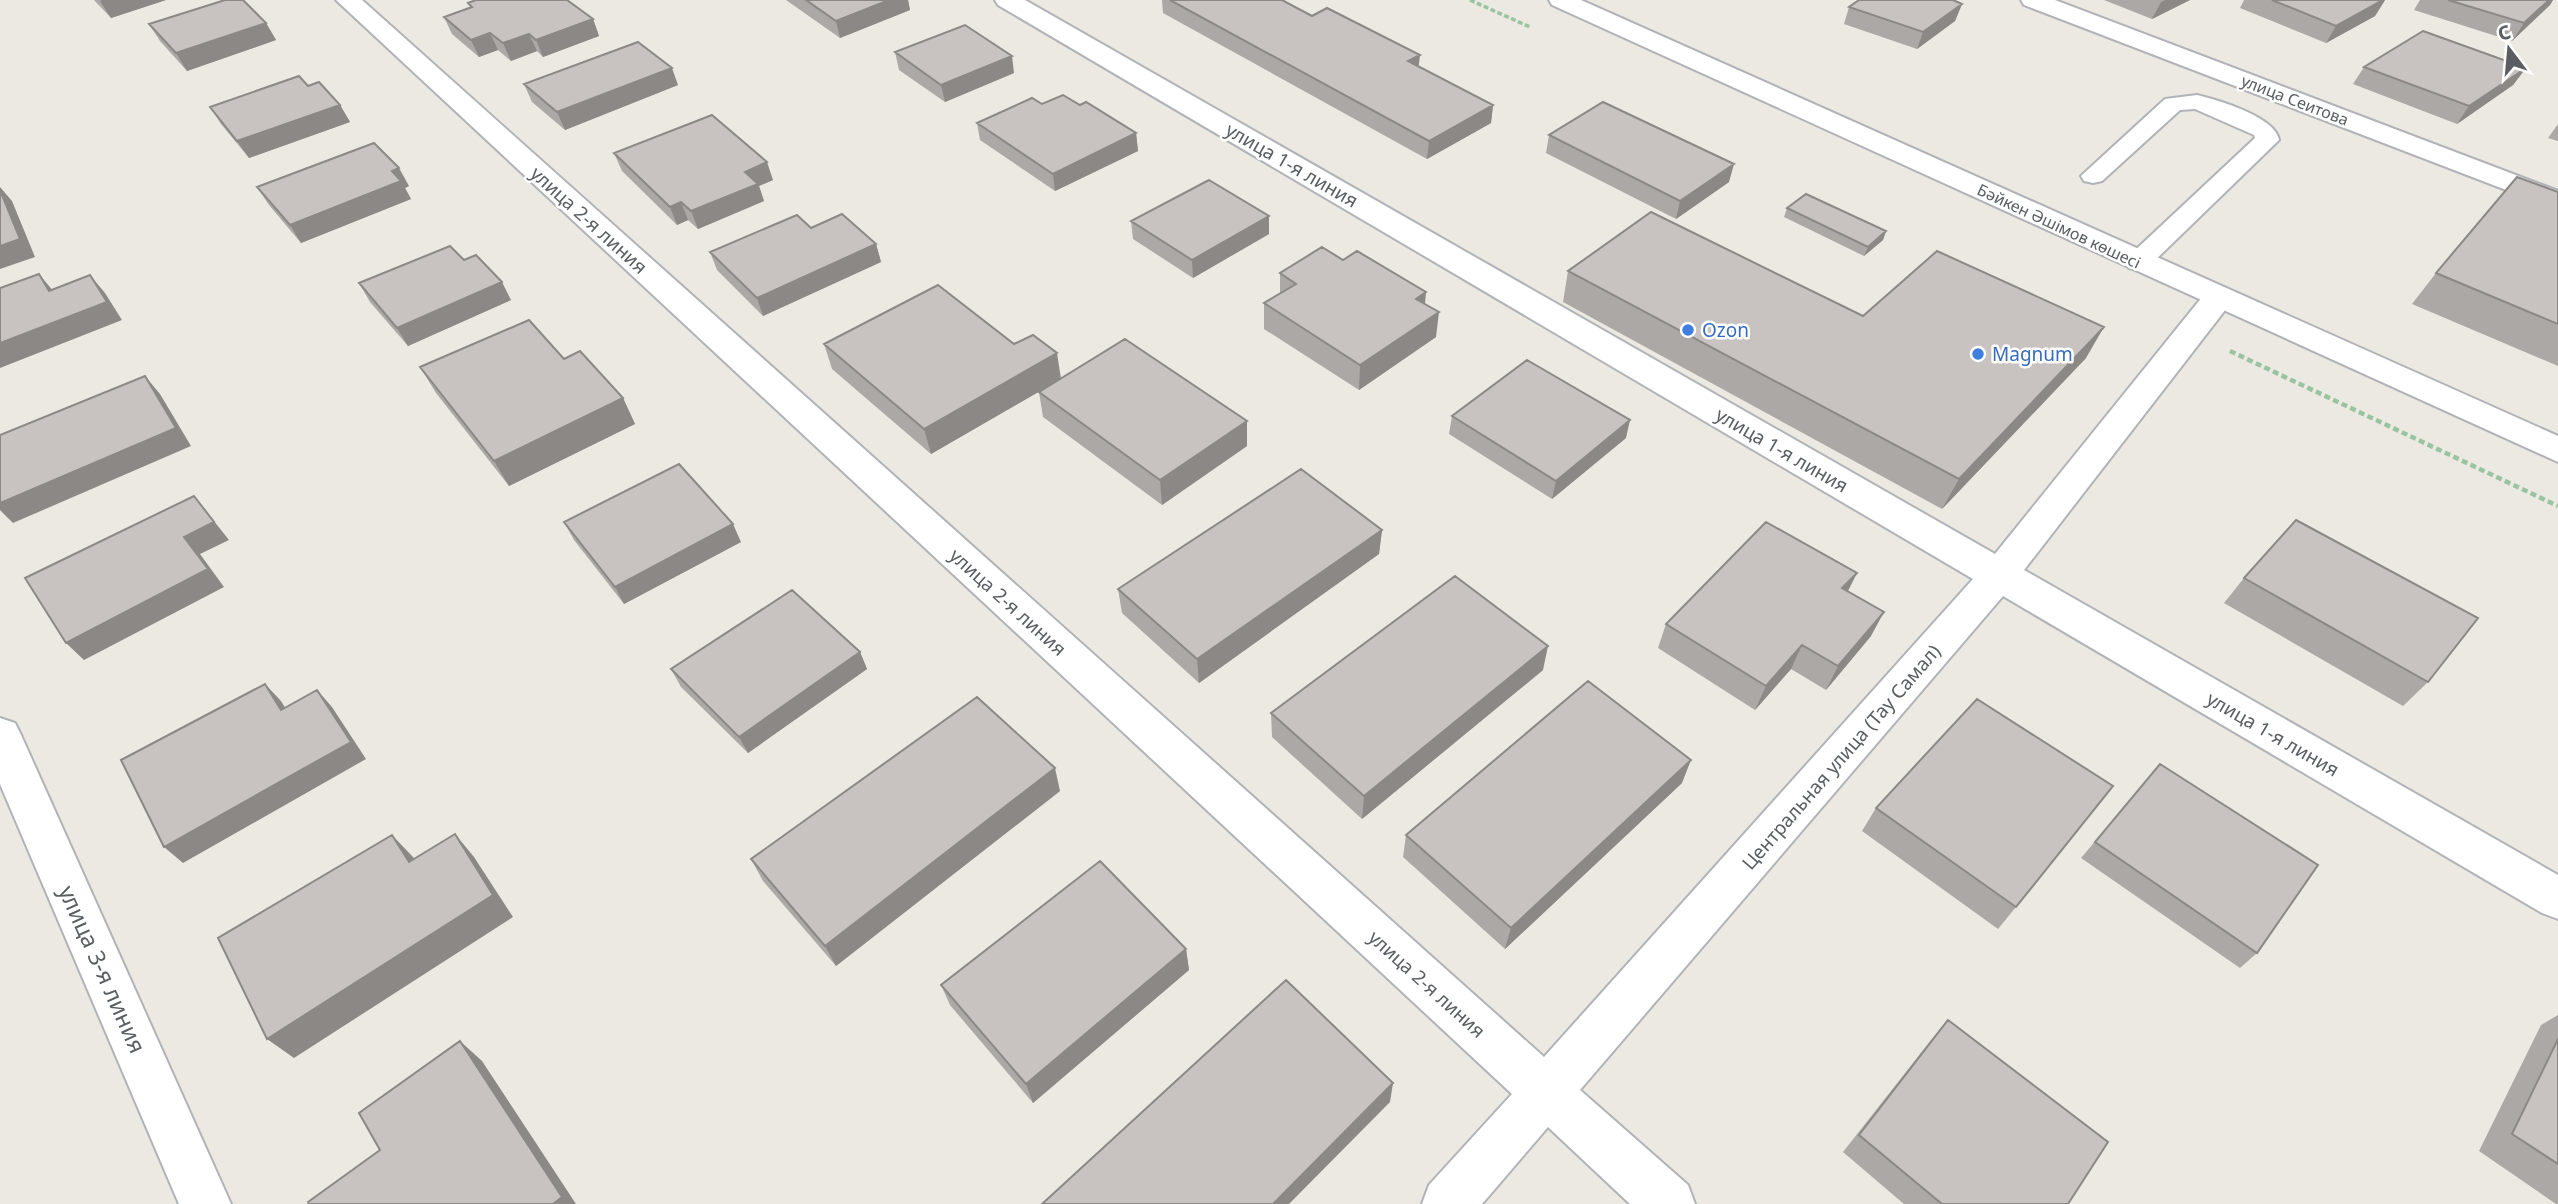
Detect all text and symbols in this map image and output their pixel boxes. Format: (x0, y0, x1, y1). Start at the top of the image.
north arrow (2474, 14, 2544, 84)
text: С (2495, 18, 2514, 47)
street label: улица Сеитова (2238, 69, 2352, 131)
street label: улица 1-я линия (1221, 116, 1363, 214)
street label: улица 2-я линия (525, 160, 653, 280)
street label: Бәйкен Әшімов көшесі (1974, 178, 2144, 274)
place label: Ozon (1702, 317, 1749, 343)
marker: Ozon (1680, 322, 1696, 338)
place label: Magnum (1992, 341, 2073, 367)
marker: Magnum (1970, 346, 1986, 362)
street label: улица 1-я линия (1711, 401, 1853, 499)
street label: улица 2-я линия (944, 542, 1072, 662)
street label: Центральная улица (Тау Самал) (1736, 639, 1946, 875)
street label: улица 1-я линия (2202, 685, 2344, 783)
street label: улица 3-я линия (52, 880, 154, 1058)
street label: улица 2-я линия (1363, 924, 1491, 1044)

